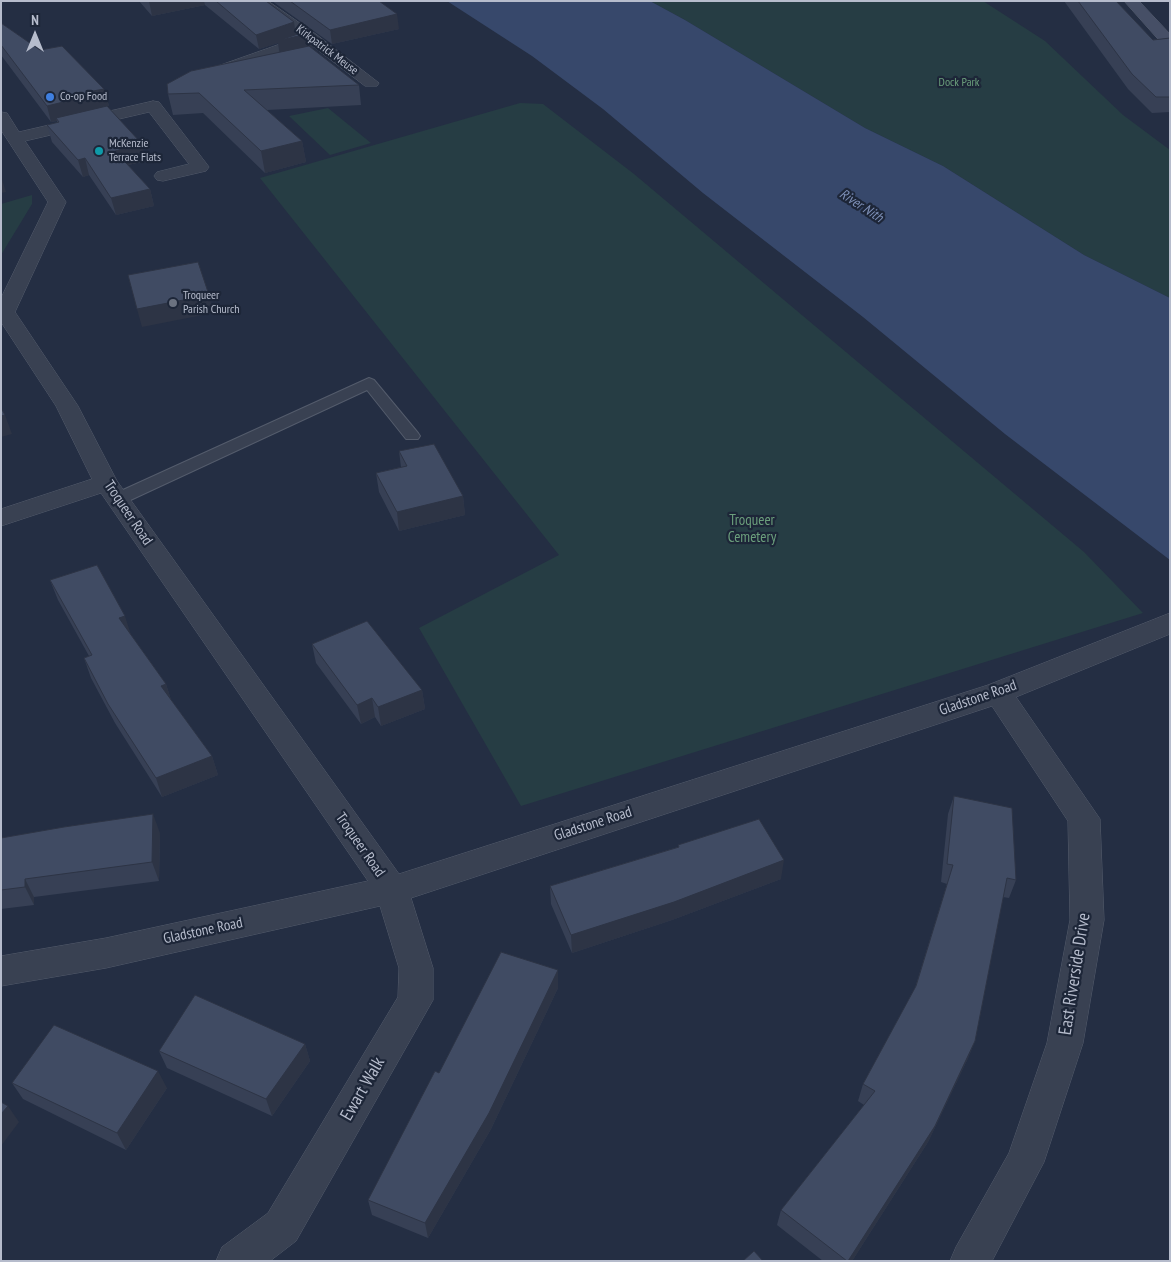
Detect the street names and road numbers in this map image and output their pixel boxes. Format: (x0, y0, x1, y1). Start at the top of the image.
street label: Kirkpatrick Meuse (293, 22, 361, 78)
street label: Troqueer Road (100, 477, 156, 549)
street label: Gladstone Road (937, 676, 1019, 720)
street label: Gladstone Road (552, 803, 634, 845)
street label: Troqueer Road (331, 809, 389, 881)
street label: East Riverside Drive (1055, 911, 1095, 1037)
street label: Gladstone Road (162, 914, 244, 948)
street label: Ewart Walk (336, 1053, 390, 1125)

